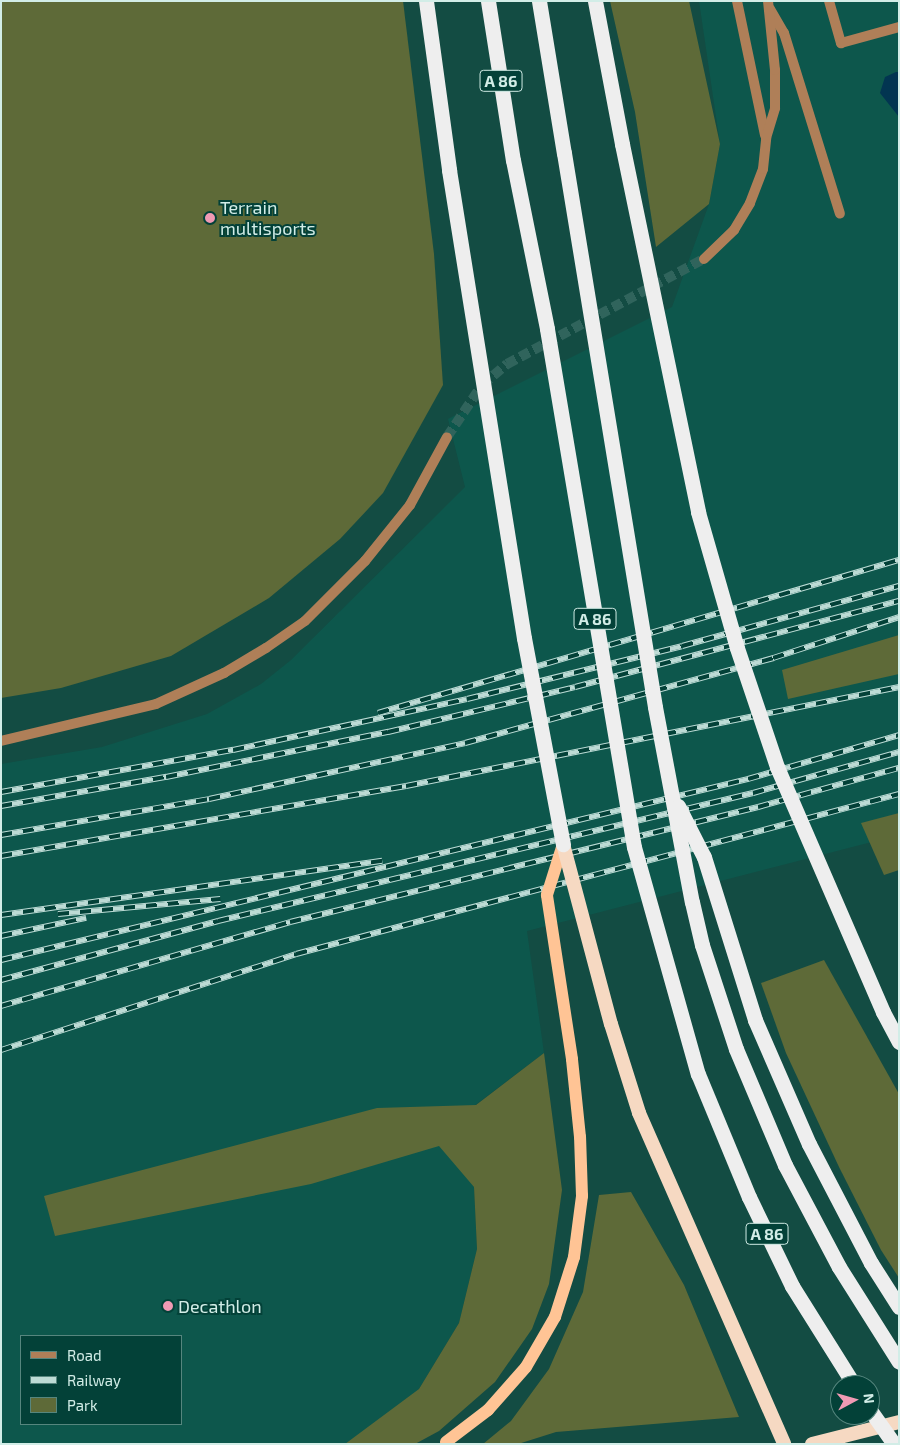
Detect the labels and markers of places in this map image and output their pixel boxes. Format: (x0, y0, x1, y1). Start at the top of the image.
place label: Terrain multisports (220, 197, 316, 240)
marker: Terrain multisports (204, 212, 216, 224)
place label: Decathlon (178, 1295, 262, 1317)
marker: Decathlon (162, 1300, 174, 1312)

